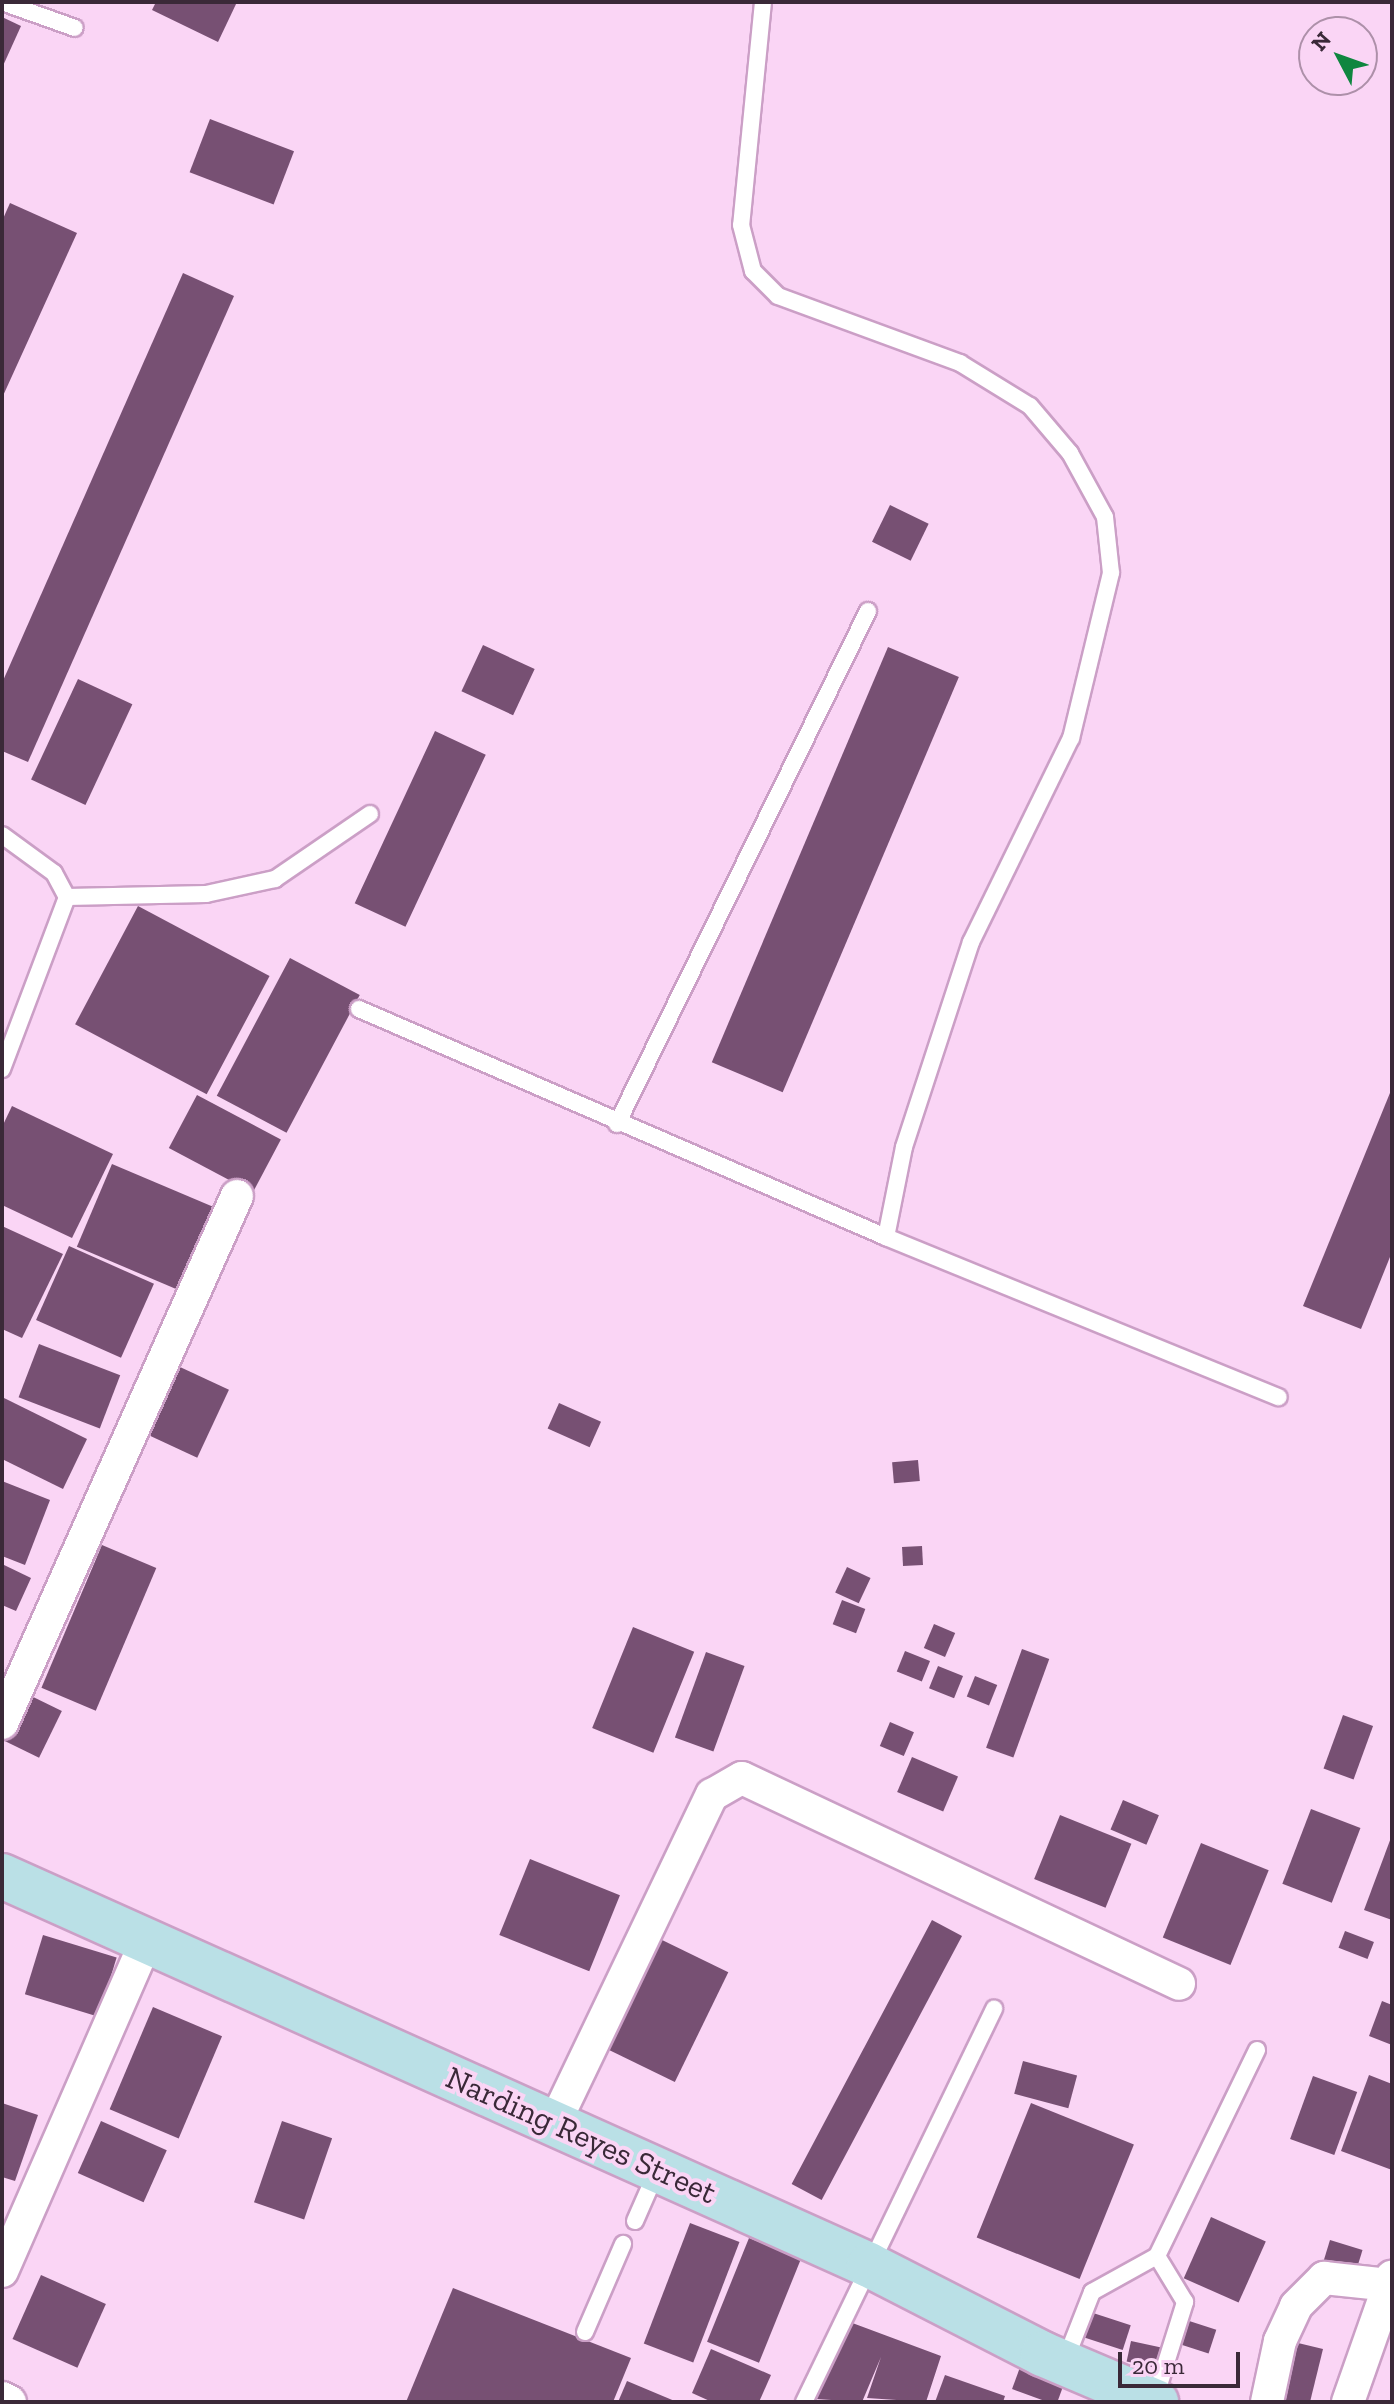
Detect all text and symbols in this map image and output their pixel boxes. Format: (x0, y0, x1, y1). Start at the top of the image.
north arrow (1298, 16, 1378, 96)
text: N (1305, 26, 1337, 56)
street label: Narding Reyes Street (440, 2058, 722, 2212)
scale bar (1122, 2336, 1244, 2386)
text: 20 m (1132, 2351, 1184, 2380)

